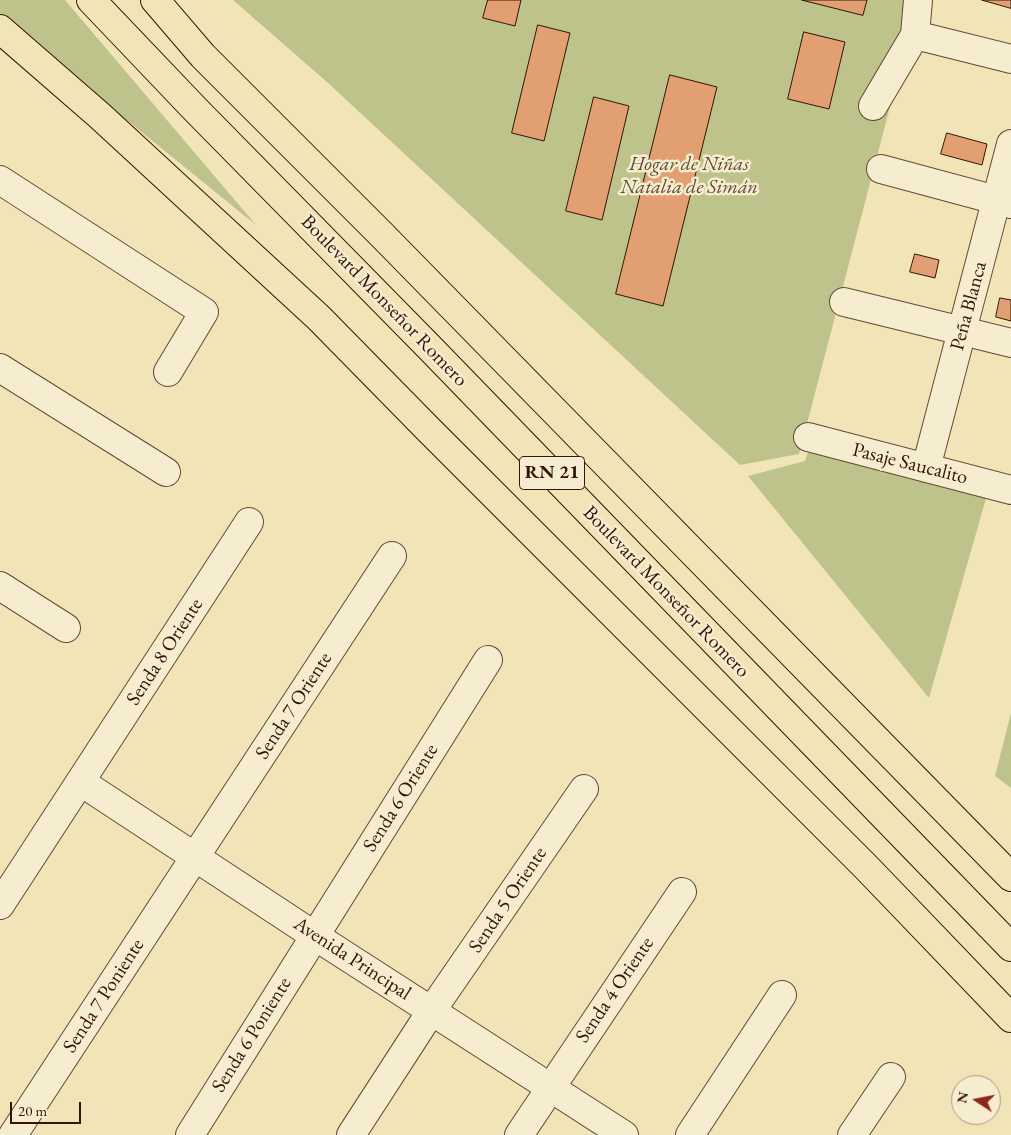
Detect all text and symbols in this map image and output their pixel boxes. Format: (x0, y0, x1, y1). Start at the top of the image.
park label: Hogar de Niñas Natalia de Simán (620, 153, 758, 200)
street label: Boulevard Monseñor Romero (296, 210, 472, 392)
street label: Peña Blanca (946, 259, 992, 353)
street label: Pasaje Saucalito (850, 438, 970, 490)
road number: RN 21 (520, 456, 584, 489)
street label: Boulevard Monseñor Romero (578, 501, 754, 683)
street label: Senda 8 Oriente (122, 594, 208, 710)
street label: Senda 7 Oriente (251, 648, 337, 764)
street label: Senda 6 Oriente (358, 740, 444, 856)
street label: Senda 5 Oriente (464, 842, 552, 958)
street label: Avenida Principal (289, 912, 415, 1006)
street label: Senda 4 Oriente (571, 932, 659, 1048)
street label: Senda 7 Poniente (58, 934, 150, 1058)
street label: Senda 6 Poniente (207, 973, 297, 1097)
north arrow (951, 1075, 1001, 1125)
text: N (952, 1090, 972, 1105)
scale bar (12, 1092, 84, 1124)
text: 20 m (18, 1101, 47, 1120)

